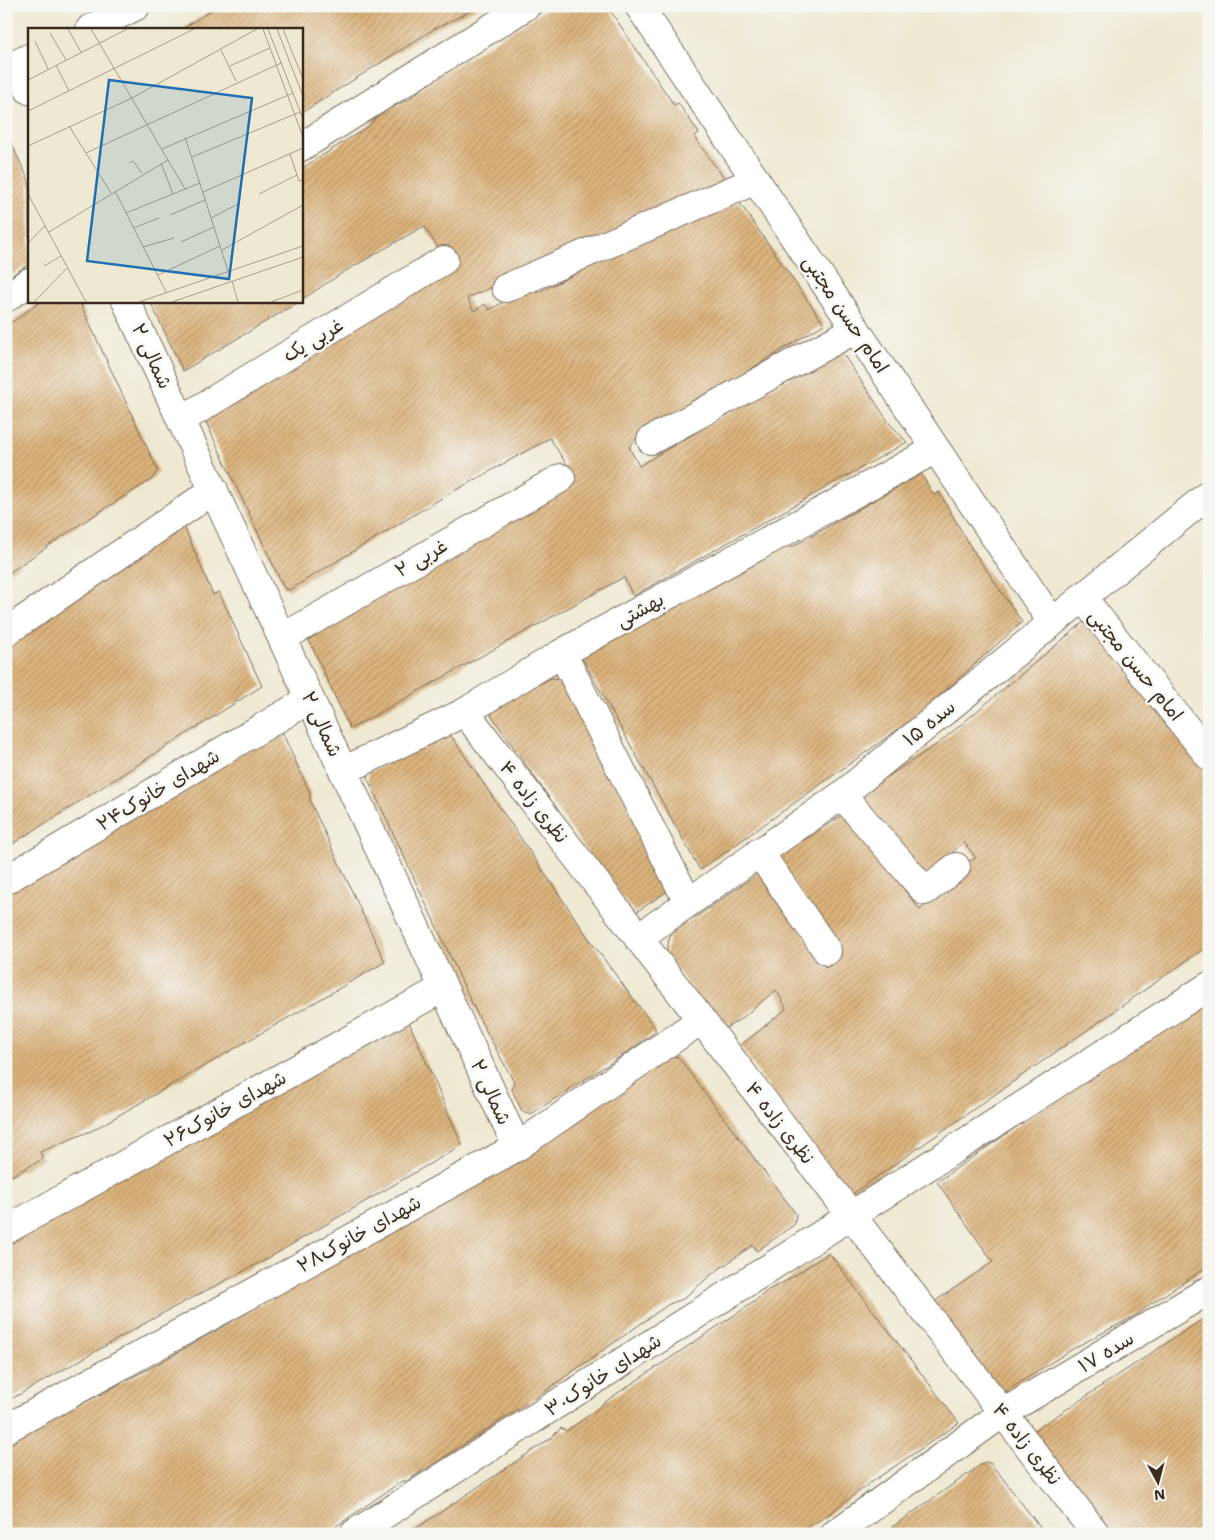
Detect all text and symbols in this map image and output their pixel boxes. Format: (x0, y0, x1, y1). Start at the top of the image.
inset map (28, 28, 302, 302)
street label: امام حسن مجتبی (796, 250, 895, 379)
street label: غربی یک (278, 312, 348, 368)
street label: شمالی ۲ (126, 319, 178, 393)
street label: ۲ غربی (390, 533, 452, 583)
street label: بهشتی (612, 587, 668, 633)
street label: امام حسن مجتبی (1082, 604, 1189, 727)
street label: شمالی ۲ (296, 687, 348, 761)
street label: سده ۱۵ (898, 694, 960, 752)
street label: شهدای خانوک۲۴ (92, 743, 224, 837)
street label: نظری زاده ۴ (494, 756, 574, 848)
street label: شمالی ۲ (465, 1055, 517, 1129)
street label: شهدای خانوک۲۶ (159, 1065, 291, 1153)
street label: نظری زاده ۴ (740, 1077, 820, 1169)
street label: شهدای خانوک۲۸ (292, 1190, 426, 1278)
street label: سده ۱۷ (1074, 1326, 1138, 1378)
street label: شهدای خانوک۳۰ (540, 1328, 666, 1422)
street label: نظری زاده ۴ (987, 1398, 1067, 1490)
north arrow (1132, 1458, 1182, 1508)
text: N (1153, 1485, 1166, 1505)

